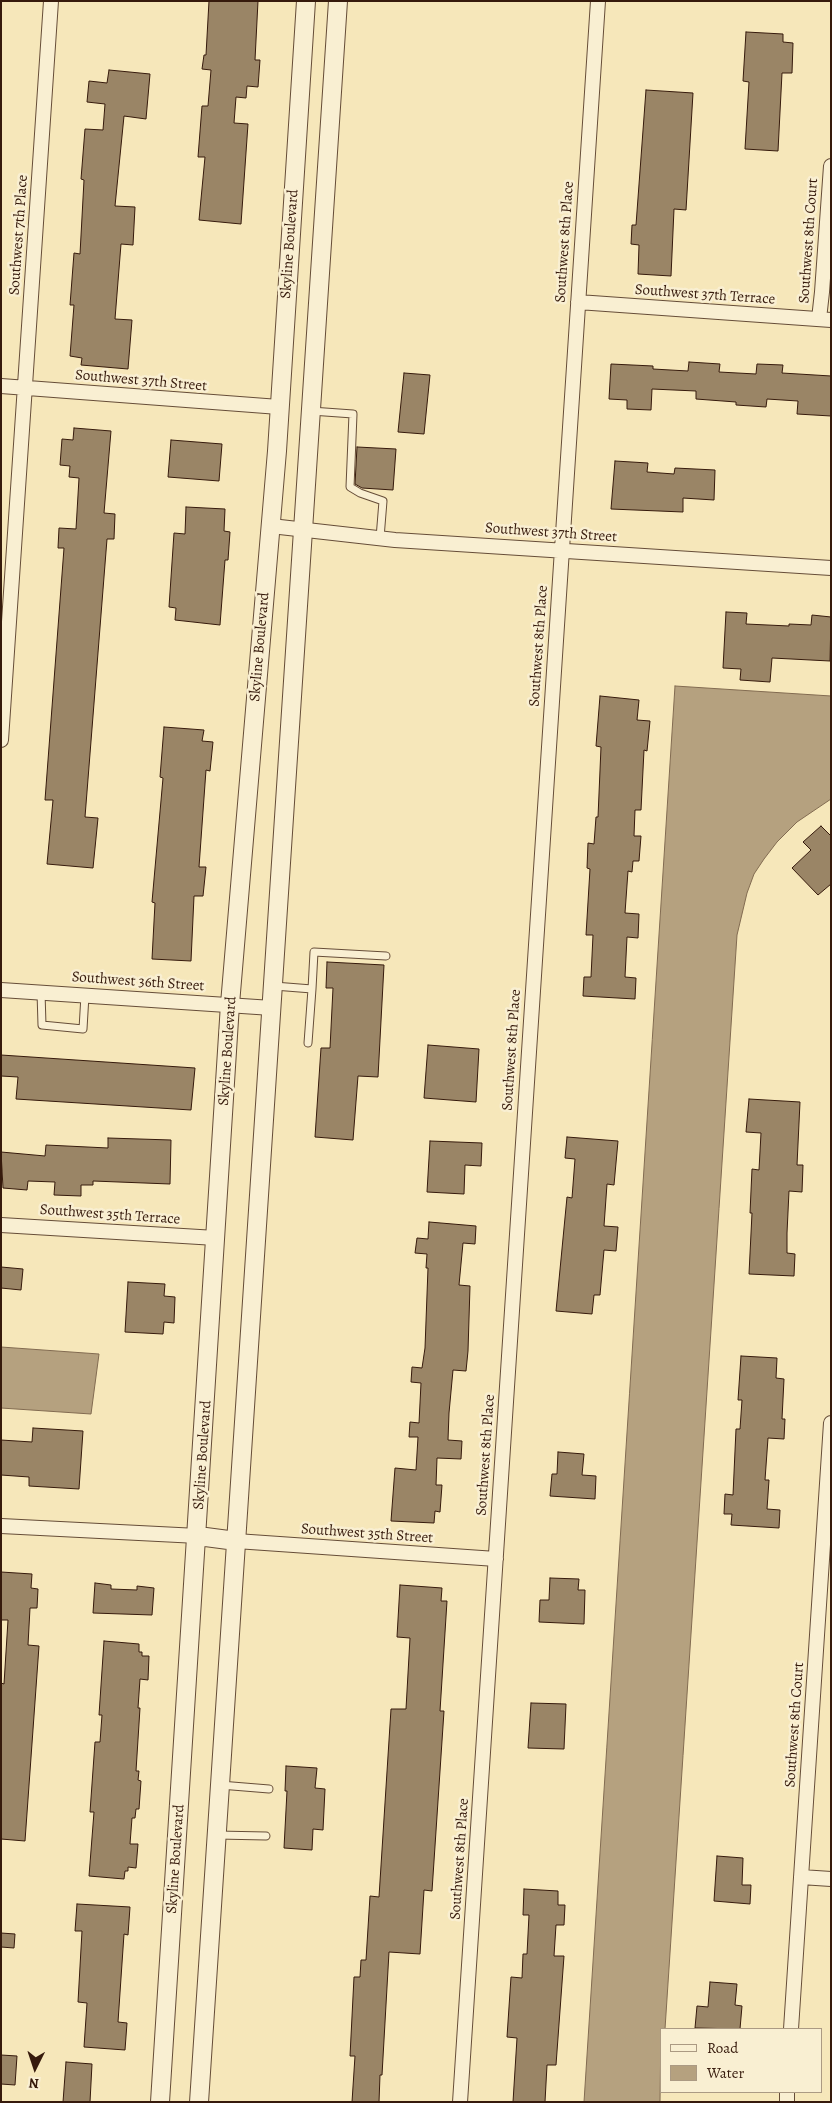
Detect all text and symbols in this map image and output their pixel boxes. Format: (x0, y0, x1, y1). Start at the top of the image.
street label: Southwest 7th Place (6, 174, 32, 296)
street label: Southwest 8th Court (796, 178, 822, 304)
street label: Southwest 8th Place (552, 181, 578, 303)
street label: Skyline Boulevard (277, 189, 303, 299)
street label: Southwest 37th Terrace (634, 281, 776, 309)
street label: Southwest 37th Street (74, 366, 208, 396)
street label: Southwest 37th Street (484, 519, 618, 547)
street label: Southwest 8th Place (526, 585, 552, 707)
street label: Skyline Boulevard (246, 592, 274, 702)
street label: Southwest 36th Street (71, 968, 205, 996)
street label: Southwest 8th Place (499, 989, 525, 1111)
street label: Skyline Boulevard (215, 996, 241, 1106)
street label: Southwest 35th Terrace (39, 1201, 181, 1229)
street label: Southwest 8th Place (473, 1394, 499, 1516)
street label: Skyline Boulevard (190, 1400, 216, 1510)
street label: Southwest 35th Street (300, 1520, 434, 1548)
street label: Southwest 8th Court (782, 1662, 808, 1788)
street label: Southwest 8th Place (447, 1798, 473, 1920)
street label: Skyline Boulevard (163, 1804, 189, 1914)
legend (660, 2028, 822, 2093)
text: Road (707, 2038, 738, 2058)
north arrow (10, 2043, 60, 2093)
text: Water (707, 2063, 744, 2083)
text: N (28, 2074, 40, 2093)

